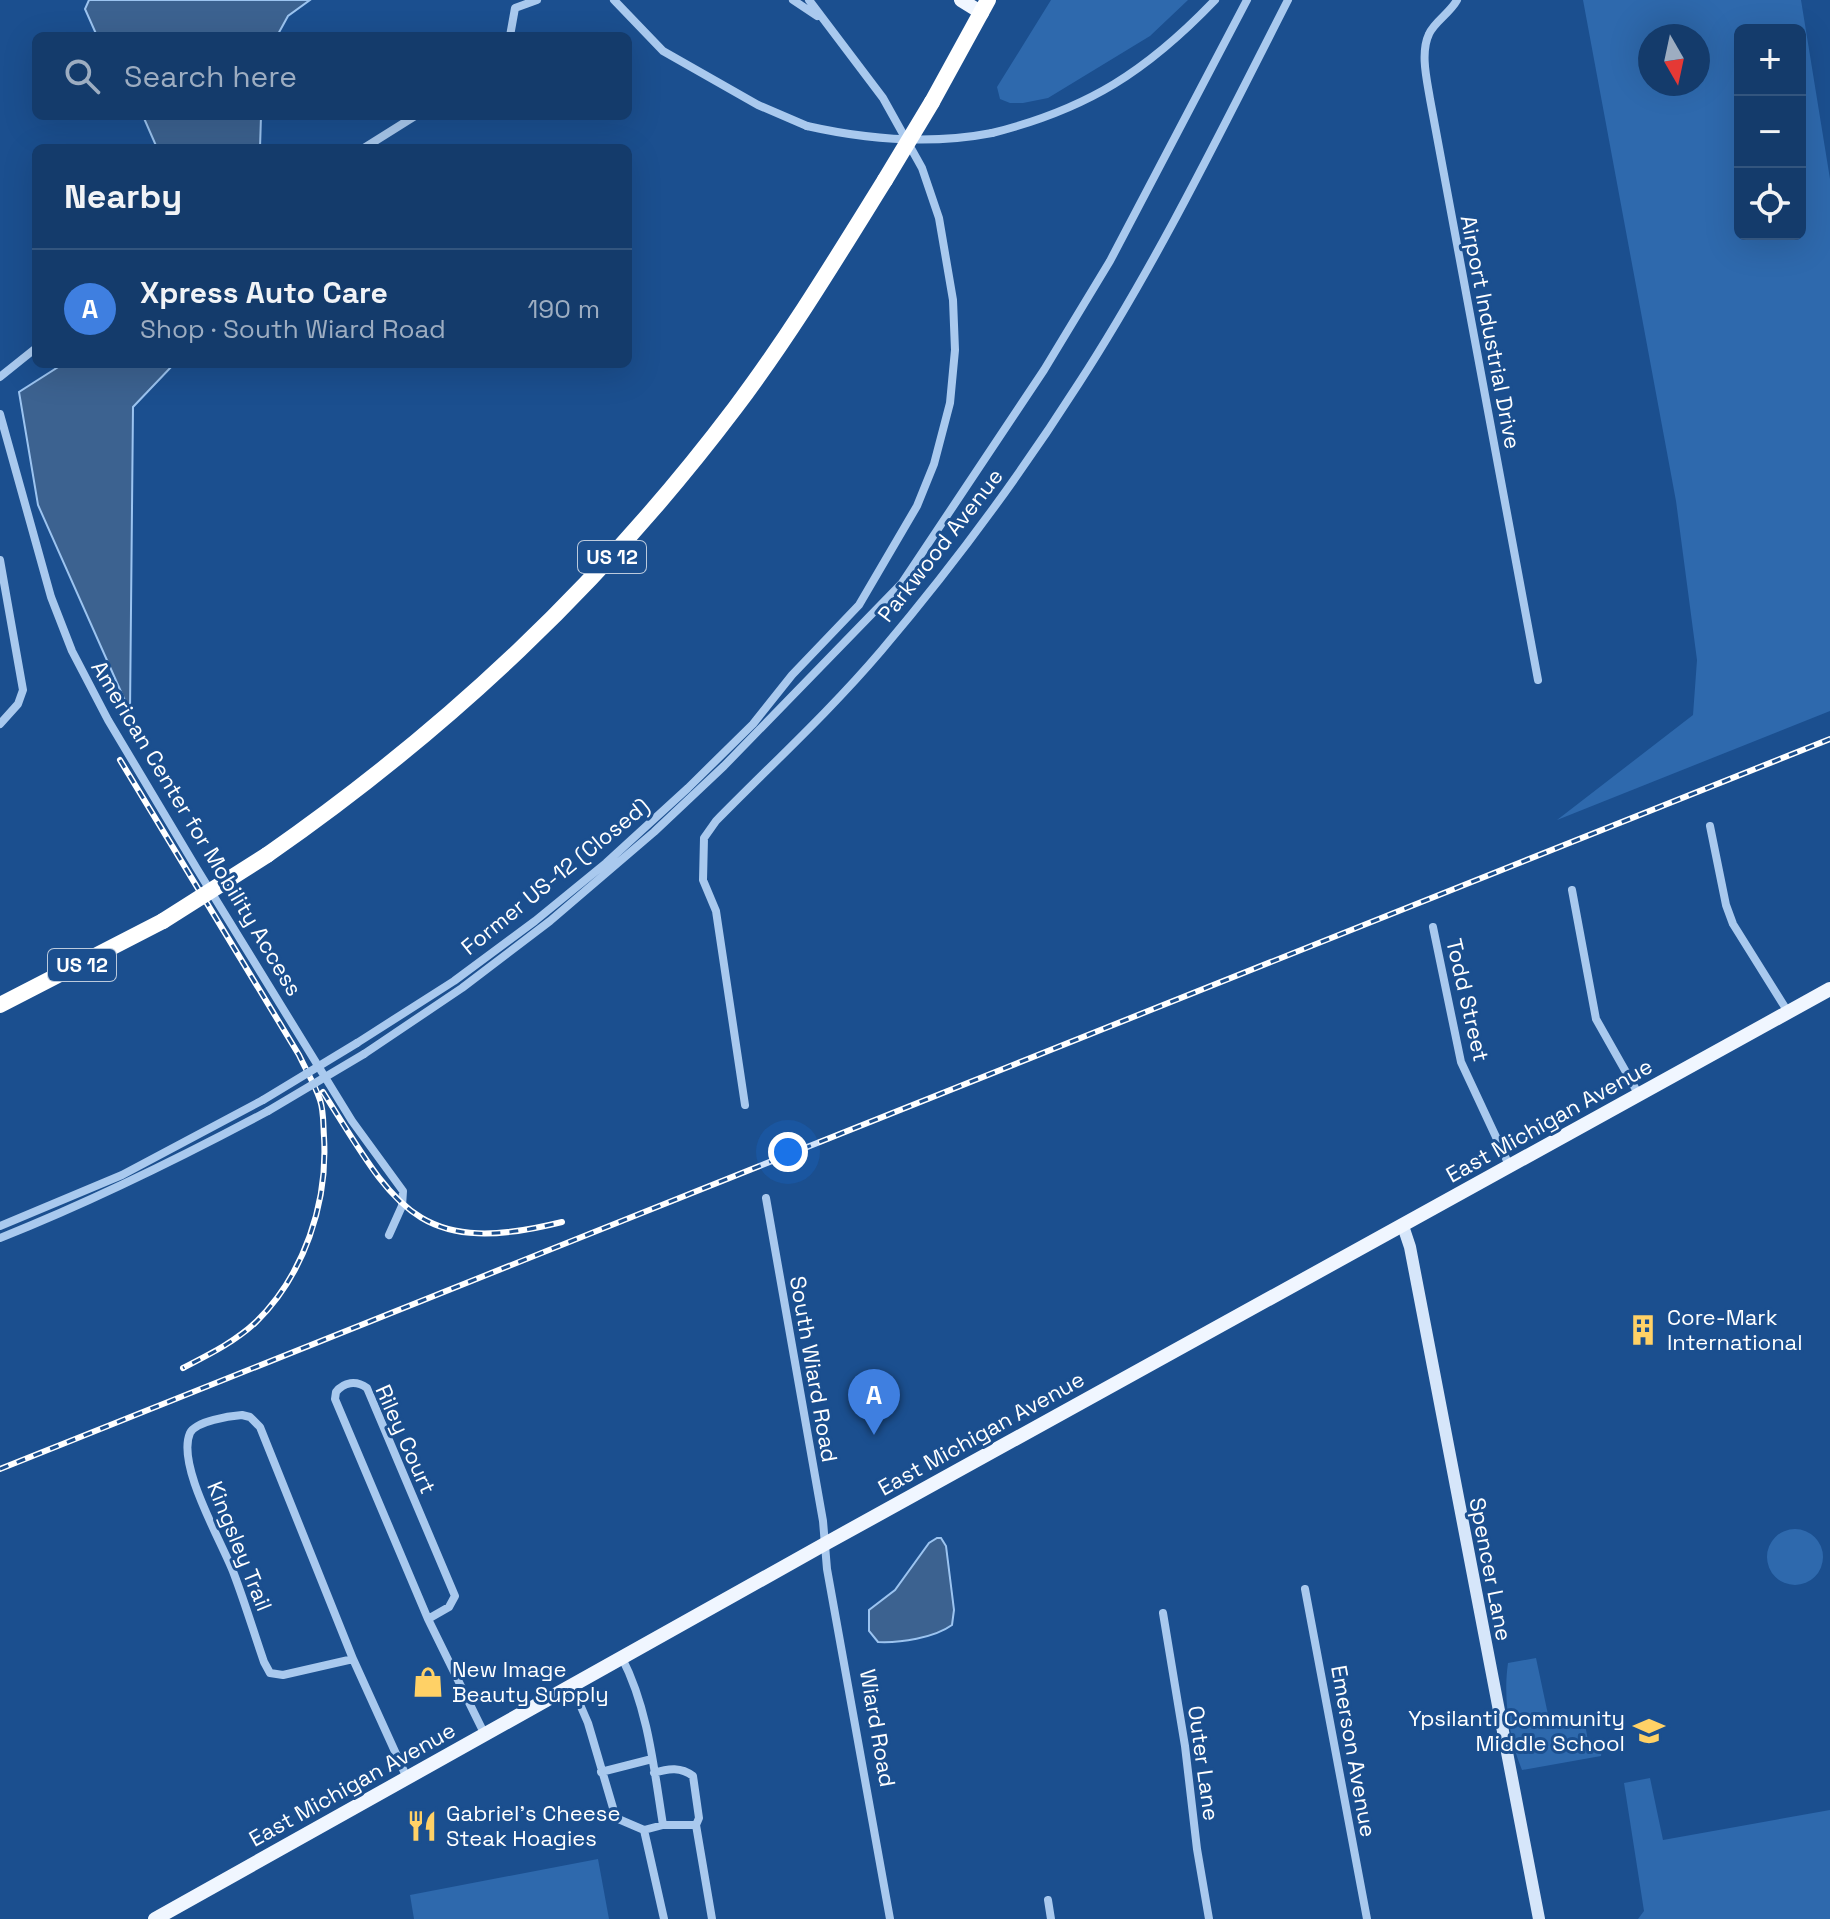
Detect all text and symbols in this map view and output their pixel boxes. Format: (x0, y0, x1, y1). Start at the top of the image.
north arrow (1638, 24, 1710, 96)
map controls (1734, 24, 1806, 240)
button: + (1734, 24, 1806, 96)
search box (32, 32, 632, 120)
icon: search (60, 54, 104, 98)
text: Search here (124, 57, 297, 96)
button: − (1734, 96, 1806, 168)
button: locate (1734, 168, 1806, 240)
text: Nearby (64, 175, 182, 218)
street label: Airport Industrial Drive (1455, 213, 1527, 451)
text: Xpress Auto Care (140, 273, 388, 312)
text: A (82, 292, 98, 326)
text: 190 m (528, 292, 600, 326)
text: Shop · South Wiard Road (140, 312, 446, 346)
street label: Parkwood Avenue (871, 462, 1009, 628)
road number: US 12 (578, 541, 646, 573)
street label: American Center for Mobility Access (85, 655, 309, 1001)
street label: Former US-12 (Closed) (455, 791, 655, 961)
street label: Todd Street (1440, 936, 1496, 1064)
road number: US 12 (48, 949, 116, 981)
street label: East Michigan Avenue (1441, 1052, 1657, 1188)
your location (768, 1132, 808, 1172)
street label: South Wiard Road (784, 1274, 844, 1464)
place label: Core-Mark International (1667, 1303, 1803, 1356)
building icon: Core-Mark International (1626, 1313, 1660, 1347)
street label: East Michigan Avenue (873, 1365, 1089, 1501)
pin: A (848, 1369, 900, 1435)
street label: Riley Court (370, 1380, 442, 1498)
street label: Kingsley Trail (201, 1477, 279, 1615)
street label: Spencer Lane (1463, 1495, 1519, 1643)
place label: New Image Beauty Supply (452, 1655, 609, 1708)
street label: Emerson Avenue (1325, 1663, 1383, 1839)
shop icon: New Image Beauty Supply (411, 1665, 445, 1699)
street label: Wiard Road (854, 1667, 902, 1789)
street label: Outer Lane (1182, 1704, 1226, 1822)
place label: Ypsilanti Community Middle School (1408, 1704, 1625, 1757)
school or university icon: Ypsilanti Community Middle School (1632, 1714, 1666, 1748)
street label: East Michigan Avenue (244, 1716, 460, 1852)
place label: Gabriel's Cheese Steak Hoagies (446, 1799, 620, 1852)
restaurant icon: Gabriel's Cheese Steak Hoagies (405, 1809, 439, 1843)

